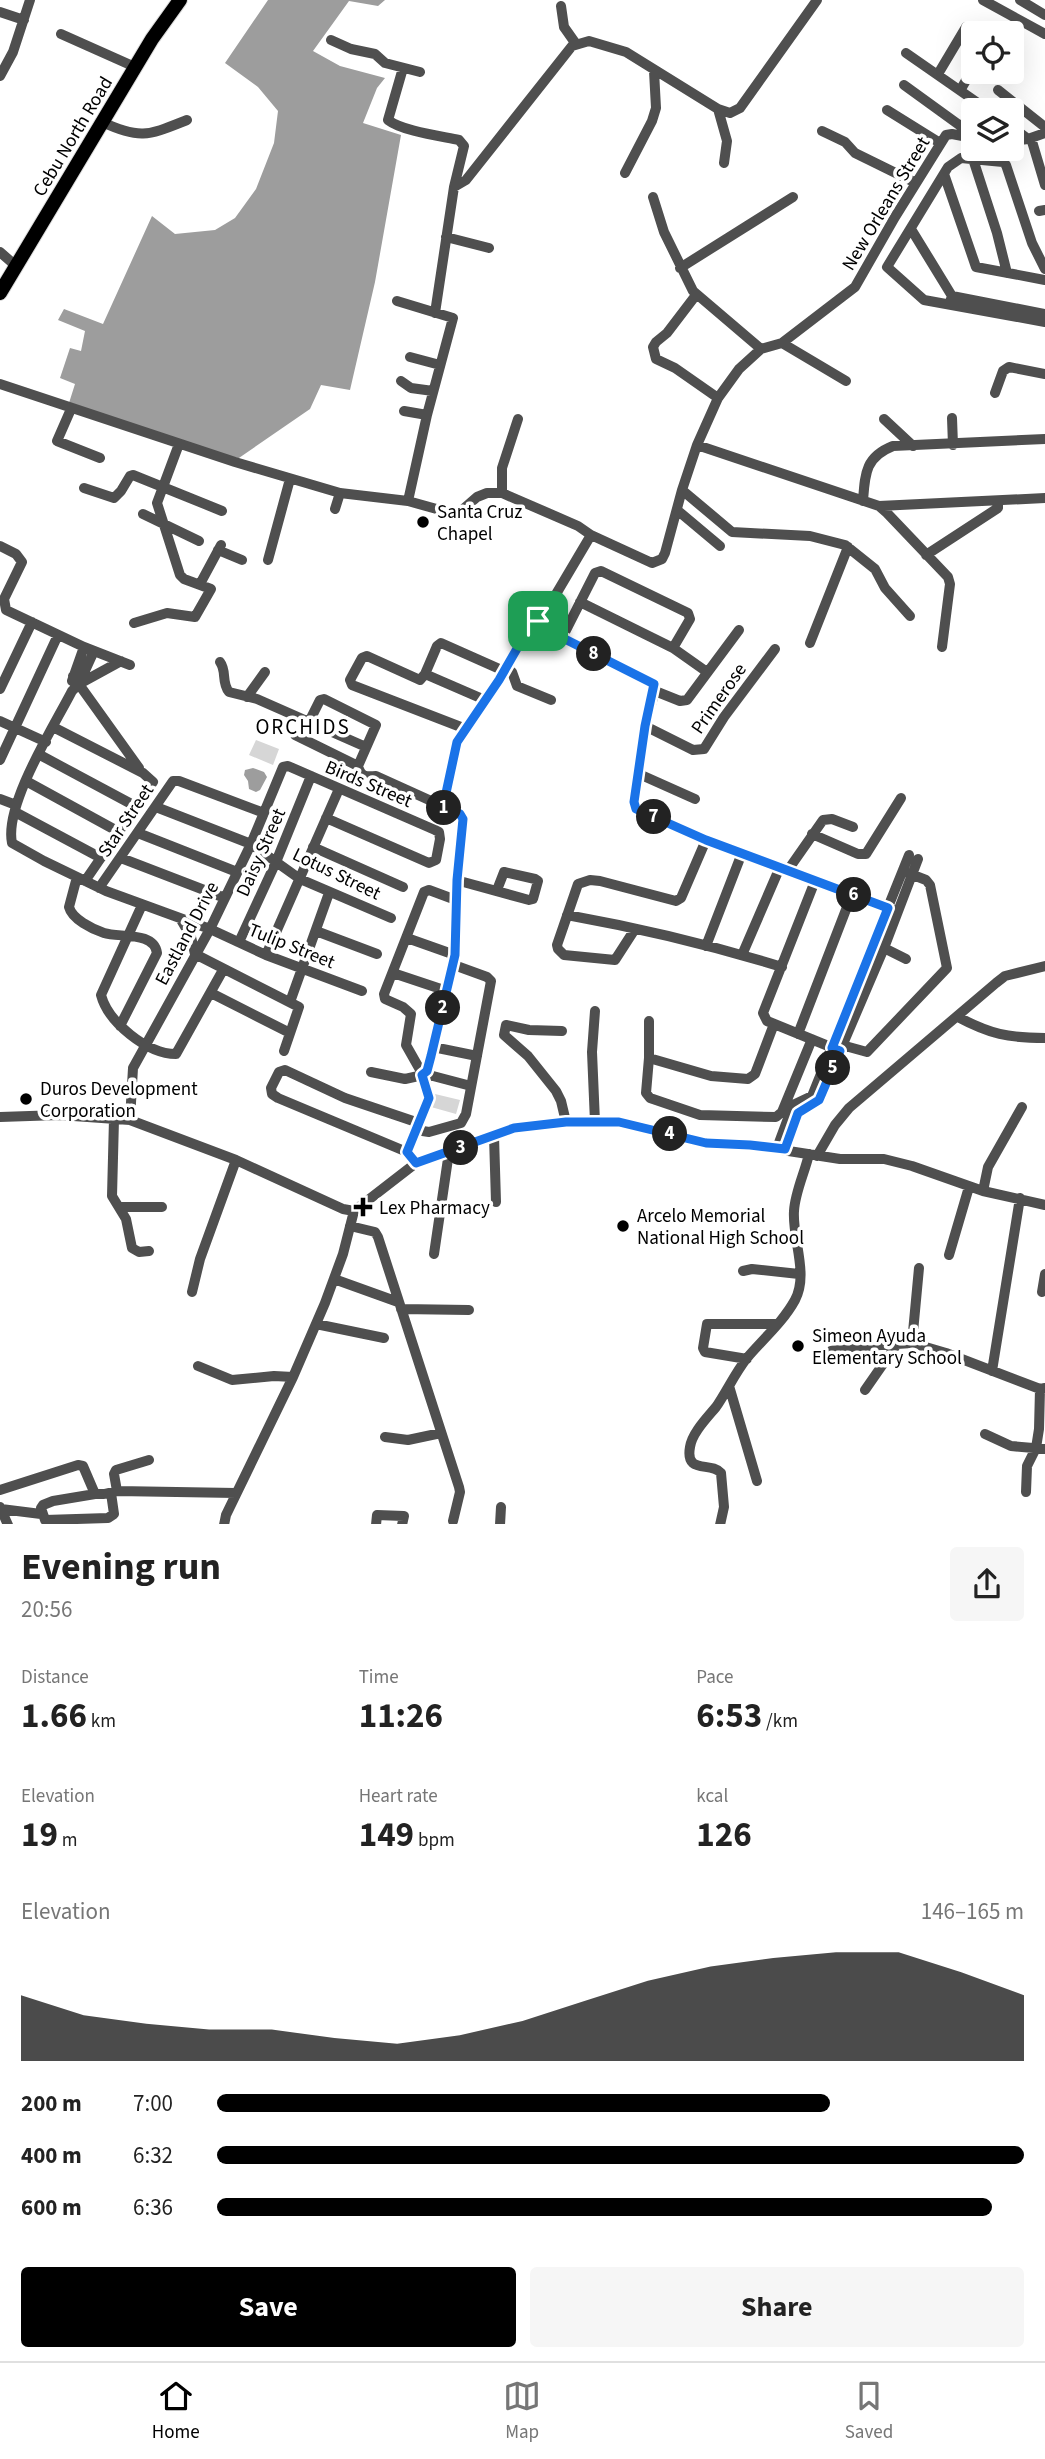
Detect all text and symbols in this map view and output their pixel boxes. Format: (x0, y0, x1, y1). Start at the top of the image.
map controls (961, 21, 1024, 161)
button: locate (961, 21, 1024, 84)
street label: Cebu North Road (27, 72, 120, 202)
button: layers (961, 98, 1024, 161)
street label: New Orleans Street (836, 131, 937, 276)
place label: Santa Cruz Chapel (437, 499, 522, 548)
marker: Santa Cruz Chapel (415, 514, 431, 530)
pin (508, 591, 568, 651)
icon: arrive (519, 602, 557, 640)
pin: 8 (576, 636, 612, 672)
text: 8 (588, 640, 599, 667)
street label: Primerose (685, 658, 754, 740)
district label: ORCHIDS (255, 712, 351, 742)
street label: Birds Street (321, 754, 417, 815)
street label: Star Street (92, 778, 161, 863)
pin: 1 (426, 790, 462, 826)
text: 1 (438, 794, 449, 821)
pin: 7 (636, 800, 672, 834)
text: 7 (648, 803, 659, 830)
street label: Daisy Street (230, 804, 293, 901)
street label: Lotus Street (288, 841, 386, 908)
street label: Eastland Drive (149, 877, 226, 990)
pin: 6 (836, 878, 872, 912)
text: 6 (848, 881, 859, 908)
street label: Tulip Street (244, 917, 339, 976)
pin: 2 (426, 990, 460, 1026)
text: 2 (437, 994, 448, 1021)
pin: 5 (816, 1050, 850, 1086)
text: 5 (827, 1054, 838, 1081)
place label: Duros Development Corporation (40, 1076, 198, 1125)
marker: Duros Development Corporation (18, 1091, 34, 1107)
pin: 4 (652, 1116, 688, 1152)
text: 4 (664, 1120, 675, 1147)
pin: 3 (444, 1130, 478, 1166)
text: 3 (455, 1134, 466, 1161)
place label: Lex Pharmacy (379, 1195, 490, 1222)
marker: Lex Pharmacy (353, 1197, 373, 1217)
place label: Arcelo Memorial National High School (637, 1203, 804, 1252)
marker: Arcelo Memorial National High School (615, 1218, 631, 1234)
place label: Simeon Ayuda Elementary School (812, 1323, 962, 1372)
marker: Simeon Ayuda Elementary School (790, 1338, 806, 1354)
text: Evening run (21, 1540, 221, 1594)
button: share (950, 1547, 1024, 1621)
text: 20:56 (21, 1593, 72, 1626)
text: Distance (21, 1664, 89, 1691)
text: Time (359, 1664, 399, 1691)
text: Pace (696, 1664, 734, 1691)
text: 1.66 (21, 1691, 87, 1741)
text: 11:26 (359, 1691, 443, 1741)
text: 6:53 (696, 1691, 762, 1741)
text: km (87, 1708, 116, 1735)
text: /km (762, 1708, 798, 1735)
text: Elevation (21, 1783, 95, 1810)
text: Heart rate (359, 1783, 438, 1810)
text: kcal (696, 1783, 728, 1810)
text: 19 (21, 1810, 58, 1860)
text: 149 (359, 1810, 414, 1860)
text: 126 (696, 1810, 752, 1860)
text: m (58, 1827, 78, 1854)
text: bpm (414, 1827, 455, 1854)
text: Elevation (21, 1895, 111, 1928)
text: 146–165 m (921, 1895, 1024, 1928)
text: 200 m (21, 2087, 82, 2120)
text: 7:00 (133, 2087, 173, 2120)
text: 400 m (21, 2139, 82, 2172)
text: 6:32 (133, 2139, 173, 2172)
text: 600 m (21, 2191, 82, 2224)
text: 6:36 (133, 2191, 173, 2224)
button: Save (21, 2267, 516, 2347)
button: Share (530, 2267, 1024, 2347)
tab: Home (152, 2377, 200, 2446)
tab: Map (503, 2377, 541, 2446)
tab: Saved (845, 2377, 893, 2446)

